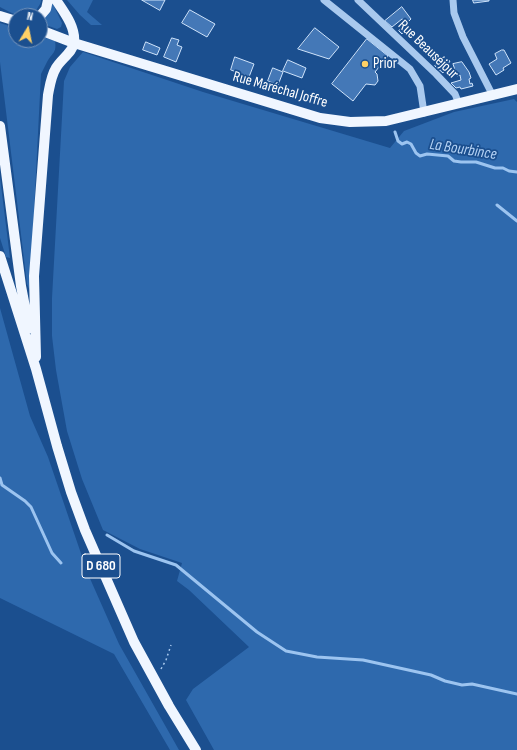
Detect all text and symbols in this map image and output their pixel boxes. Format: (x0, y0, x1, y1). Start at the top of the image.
north arrow (8, 8, 48, 48)
text: N (26, 10, 34, 24)
street label: Rue Beauséjour (394, 17, 462, 83)
place label: Prior (373, 55, 397, 73)
marker: Prior (360, 59, 370, 69)
street label: Rue Maréchal Joffre (231, 68, 329, 112)
water label: La Bourbince (428, 135, 498, 165)
road number: D 680 (82, 554, 120, 578)

